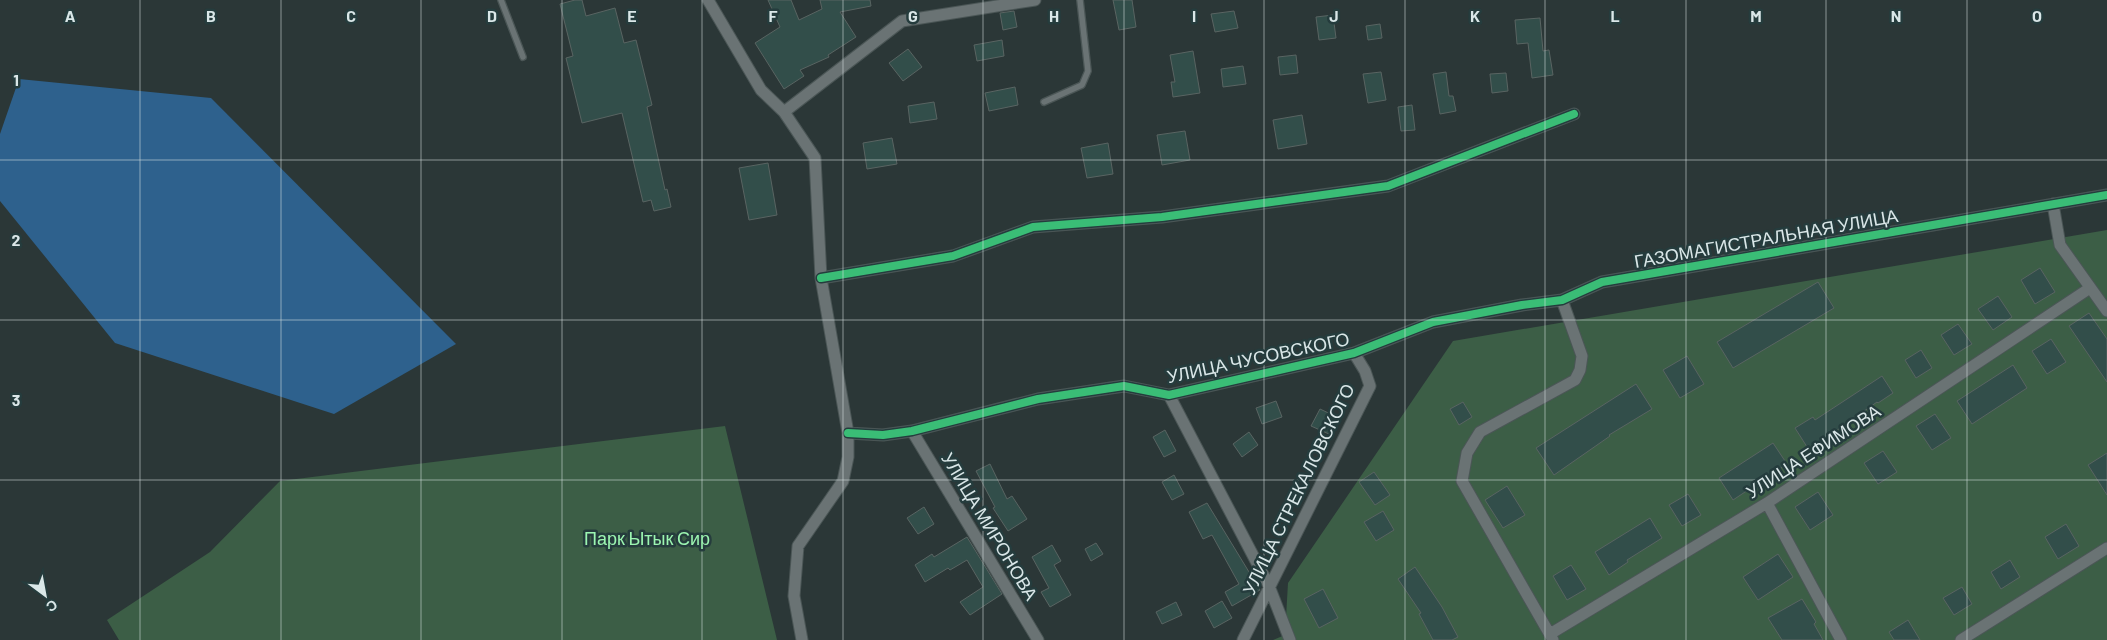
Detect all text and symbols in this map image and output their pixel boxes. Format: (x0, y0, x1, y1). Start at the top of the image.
text: A (65, 6, 76, 25)
text: B (206, 6, 216, 25)
text: C (346, 6, 356, 25)
text: D (487, 6, 497, 25)
text: E (627, 6, 637, 25)
text: F (769, 6, 778, 25)
text: G (908, 6, 918, 25)
text: H (1049, 6, 1059, 25)
text: I (1192, 6, 1196, 25)
text: J (1329, 6, 1339, 25)
text: K (1470, 6, 1480, 25)
text: L (1610, 6, 1620, 25)
text: M (1750, 6, 1762, 25)
text: N (1891, 6, 1901, 25)
text: O (2032, 6, 2042, 25)
text: 1 (13, 70, 19, 89)
street label: ГАЗОМАГИСТРАЛЬНАЯ УЛИЦА (1632, 204, 1900, 272)
text: 2 (12, 230, 21, 249)
street label: УЛИЦА ЧУСОВСКОГО (1165, 327, 1351, 387)
street label: УЛИЦА СТРЕКАЛОВСКОГО (1237, 380, 1359, 598)
text: 3 (12, 390, 20, 409)
street label: УЛИЦА ЕФИМОВА (1742, 399, 1884, 503)
street label: УЛИЦА МИРОНОВА (937, 448, 1043, 604)
park label: Парк Ытык Сир (584, 527, 710, 549)
north arrow (20, 570, 70, 620)
text: С (43, 597, 61, 616)

